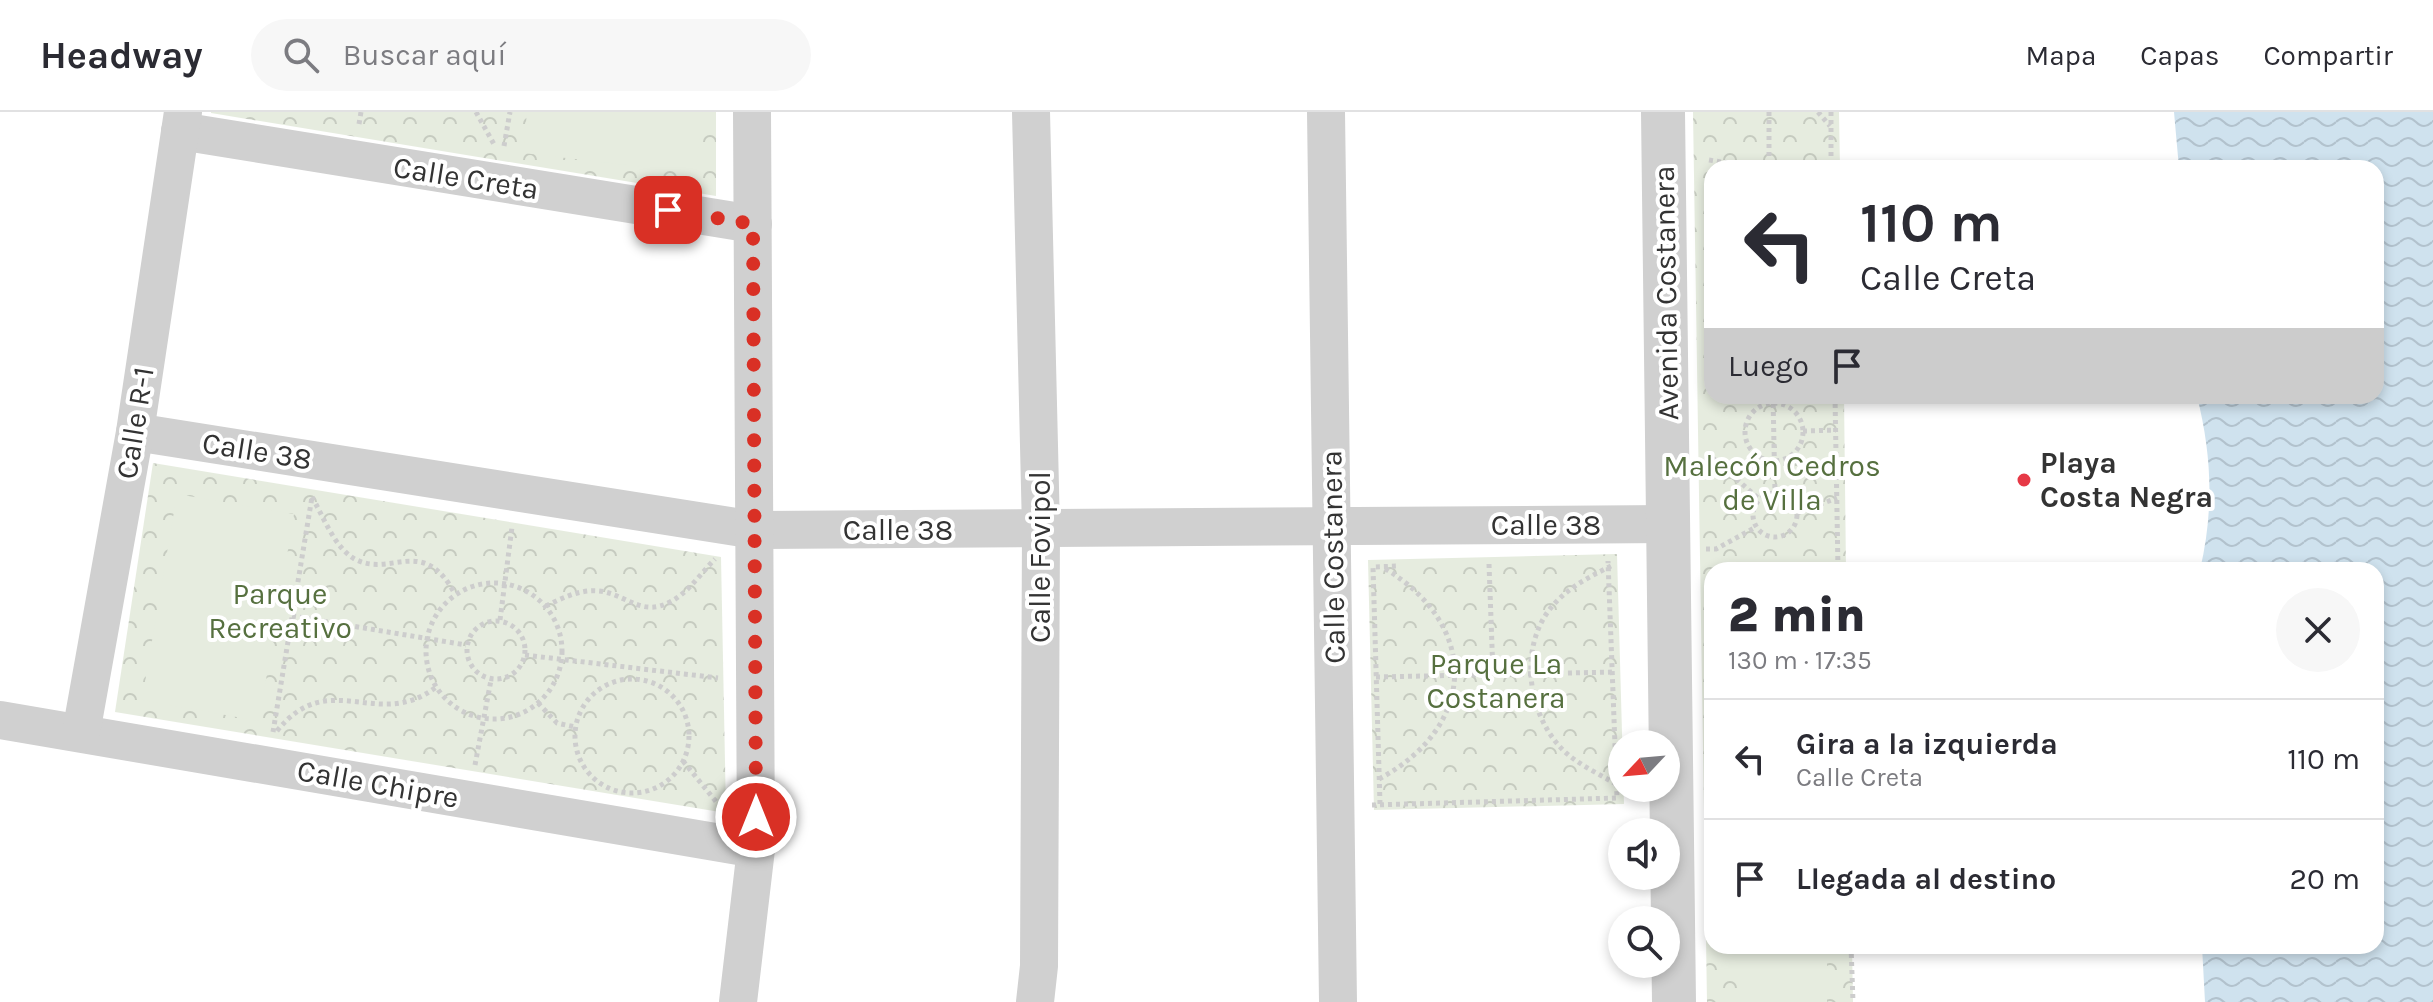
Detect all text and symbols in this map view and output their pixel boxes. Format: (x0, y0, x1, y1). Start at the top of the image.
search box (251, 19, 811, 91)
text: Headway (40, 33, 203, 78)
icon: search (279, 33, 323, 77)
text: Buscar aquí (343, 37, 506, 73)
text: Mapa (2025, 39, 2096, 72)
text: Capas (2140, 39, 2219, 72)
text: Compartir (2263, 39, 2393, 72)
street label: Calle Creta (391, 149, 541, 207)
street label: Avenida Costanera (1646, 165, 1686, 421)
pin (634, 176, 702, 244)
icon: arrive (646, 188, 690, 232)
text: 110 m (1860, 190, 2003, 255)
icon: left (1728, 192, 1832, 296)
text: Calle Creta (1860, 257, 2036, 299)
icon: arrive (1825, 344, 1869, 388)
text: Luego (1728, 348, 1809, 384)
street label: Calle R-1 (108, 364, 162, 482)
street label: Calle 38 (200, 425, 314, 477)
place label: Playa Costa Negra (2040, 445, 2213, 515)
park label: Malecón Cedros de Villa (1663, 448, 1881, 518)
street label: Calle Costanera (1313, 450, 1353, 664)
street label: Calle Fovipol (1022, 471, 1058, 643)
marker: Playa Costa Negra (2015, 471, 2033, 489)
street label: Calle 38 (1491, 507, 1601, 543)
street label: Calle 38 (843, 512, 953, 548)
park label: Parque Recreativo (208, 576, 352, 646)
text: 2 min (1728, 587, 1866, 643)
button: close (2276, 588, 2360, 672)
text: 130 m · 17:35 (1728, 645, 1872, 676)
park label: Parque La Costanera (1426, 646, 1566, 716)
text: Gira a la izquierda (1796, 726, 2058, 762)
north arrow (1608, 730, 1680, 802)
map controls (1608, 730, 1680, 978)
icon: left (1728, 737, 1772, 781)
text: 110 m (2287, 741, 2360, 777)
street label: Calle Chipre (294, 752, 462, 816)
text: Calle Creta (1796, 762, 1923, 793)
position arrow (714, 775, 798, 859)
button: sound (1608, 818, 1680, 890)
icon: arrive (1728, 857, 1772, 901)
text: Llegada al destino (1796, 861, 2056, 897)
text: 20 m (2290, 861, 2360, 897)
button: search (1608, 906, 1680, 978)

